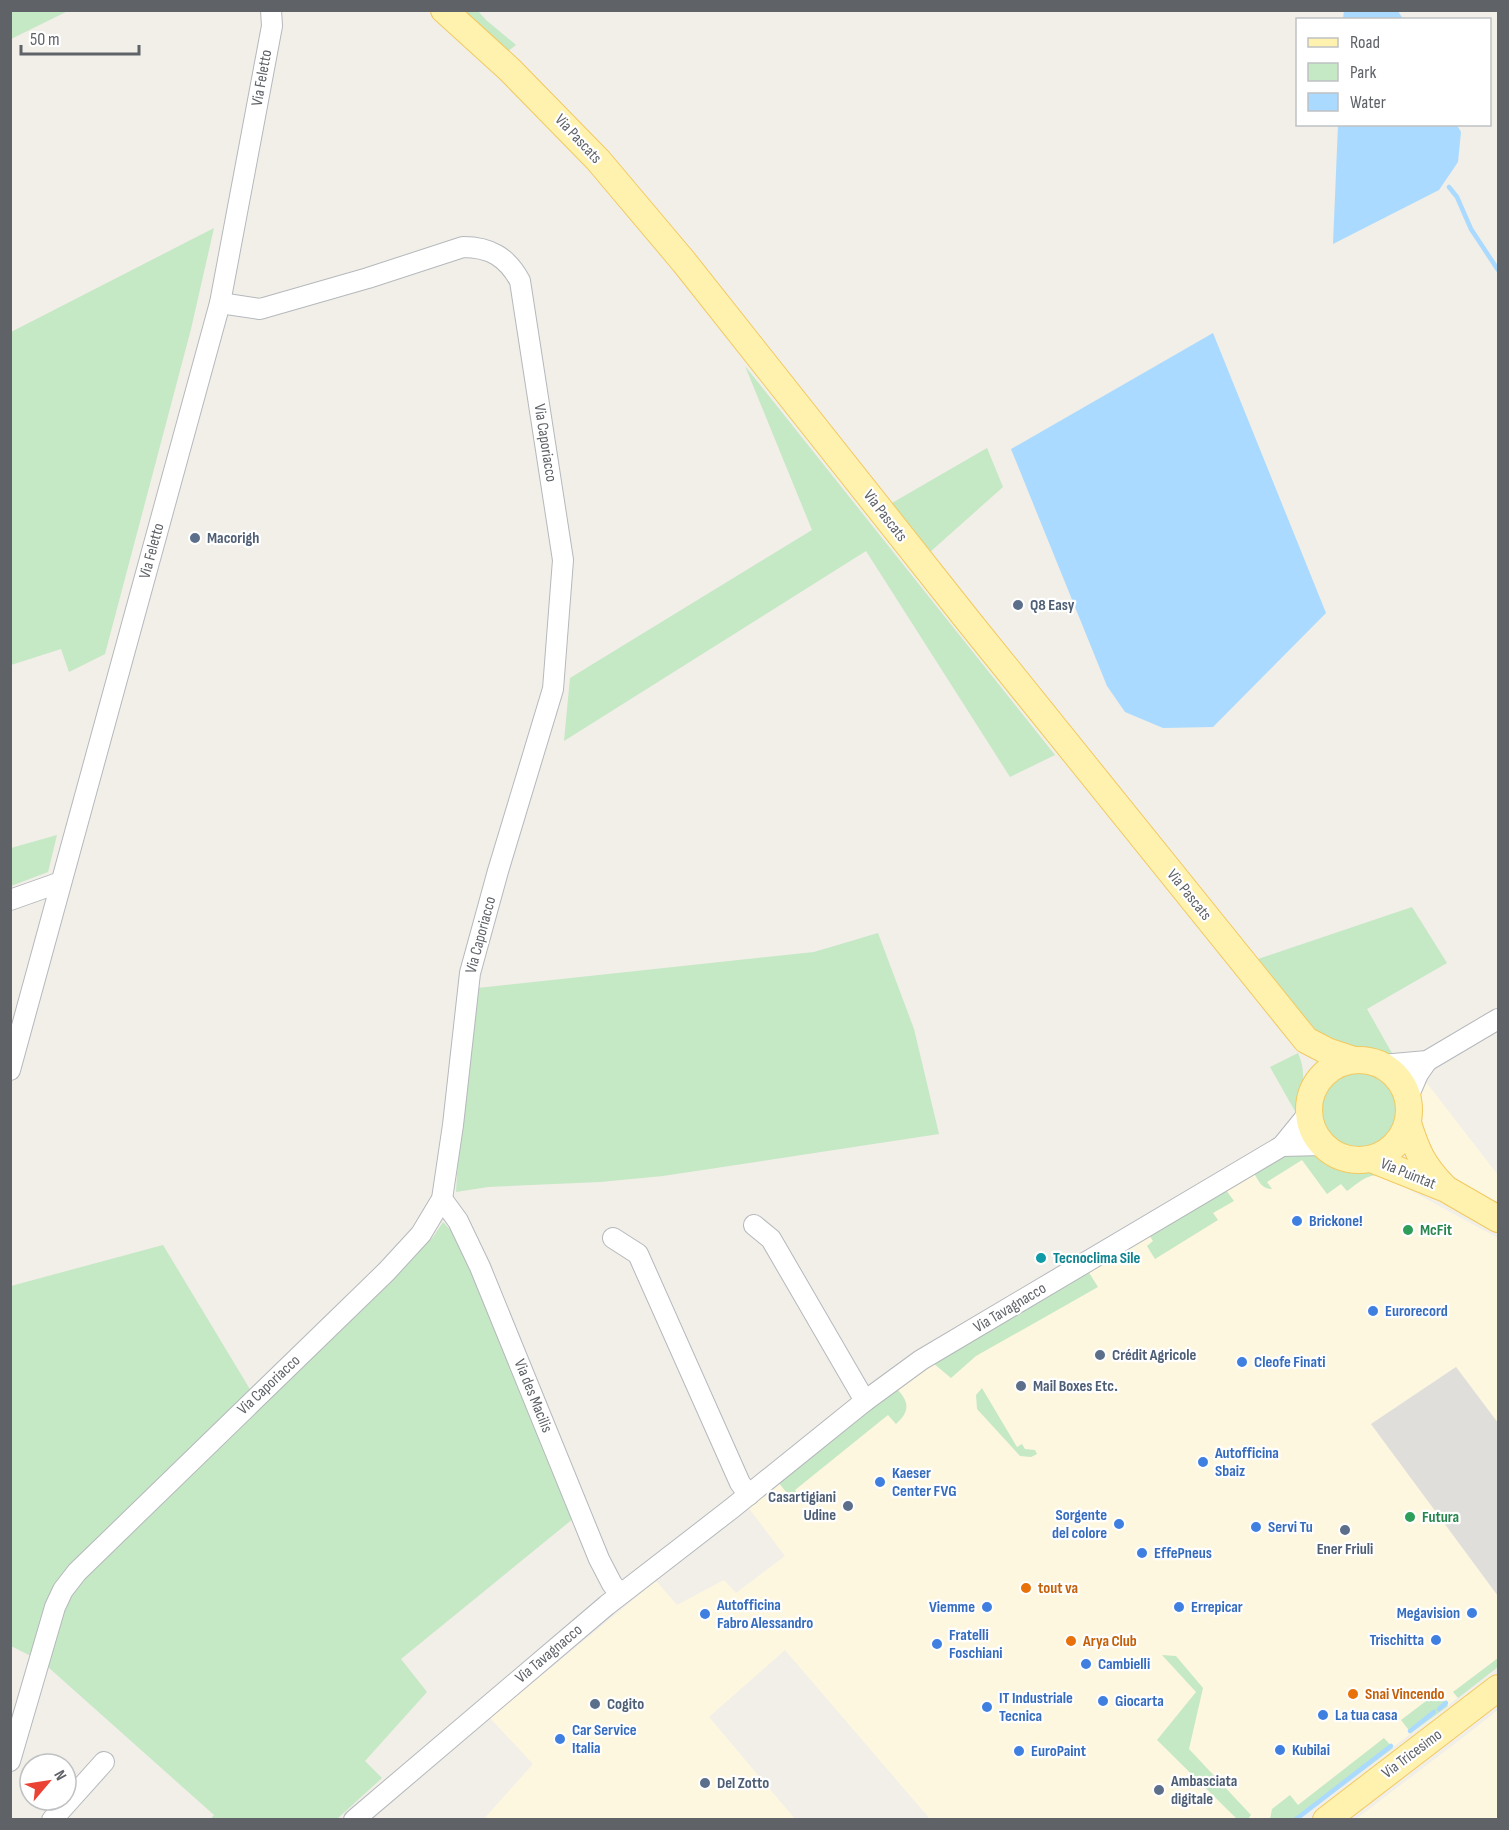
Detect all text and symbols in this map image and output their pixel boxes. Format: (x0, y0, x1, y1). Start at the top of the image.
scale bar (21, 18, 140, 56)
legend (1296, 18, 1491, 126)
text: 50 m (30, 29, 60, 50)
text: Road (1350, 32, 1380, 53)
street label: Via Feletto (248, 48, 276, 108)
text: Park (1350, 62, 1376, 83)
text: Water (1350, 92, 1386, 113)
street label: Via Pascats (551, 111, 606, 168)
street label: Via Caporiacco (529, 403, 561, 483)
street label: Via Pascats (859, 486, 911, 546)
street label: Via Feletto (135, 521, 169, 581)
place label: Macorigh (207, 529, 259, 548)
marker: Macorigh (188, 531, 202, 545)
place label: Q8 Easy (1030, 596, 1075, 615)
marker: Q8 Easy (1011, 598, 1025, 612)
street label: Via Pascats (1163, 866, 1215, 925)
street label: Via Caporiacco (462, 894, 500, 976)
street label: Via Puintat (1378, 1154, 1439, 1194)
place label: Brickone! (1309, 1212, 1363, 1231)
marker: Brickone! (1290, 1214, 1304, 1228)
place label: McFit (1420, 1221, 1452, 1240)
marker: McFit (1401, 1223, 1415, 1237)
place label: Tecnoclima Sile (1053, 1249, 1140, 1268)
marker: Tecnoclima Sile (1034, 1251, 1048, 1265)
street label: Via Tavagnacco (970, 1279, 1050, 1337)
place label: Eurorecord (1385, 1302, 1448, 1321)
marker: Eurorecord (1366, 1304, 1380, 1318)
place label: Crédit Agricole (1112, 1346, 1196, 1365)
marker: Crédit Agricole (1093, 1348, 1107, 1362)
street label: Via Caporiacco (234, 1351, 304, 1419)
place label: Cleofe Finati (1254, 1353, 1325, 1372)
marker: Cleofe Finati (1235, 1355, 1249, 1369)
street label: Via des Macilis (510, 1357, 556, 1436)
place label: Mail Boxes Etc. (1033, 1377, 1118, 1396)
marker: Mail Boxes Etc. (1014, 1379, 1028, 1393)
place label: Autofficina Sbaiz (1214, 1444, 1279, 1481)
marker: Autofficina Sbaiz (1196, 1455, 1210, 1469)
place label: Kaeser Center FVG (892, 1464, 957, 1501)
marker: Kaeser Center FVG (873, 1475, 887, 1489)
place label: Casartigiani Udine (768, 1488, 836, 1525)
marker: Casartigiani Udine (841, 1499, 855, 1513)
place label: Sorgente del colore (1052, 1506, 1107, 1543)
place label: Futura (1422, 1508, 1459, 1527)
marker: Futura (1403, 1510, 1417, 1524)
marker: Sorgente del colore (1112, 1517, 1126, 1531)
place label: Servi Tu (1268, 1518, 1313, 1537)
marker: Servi Tu (1249, 1520, 1263, 1534)
marker: Ener Friuli (1338, 1523, 1352, 1537)
place label: Ener Friuli (1317, 1540, 1373, 1559)
place label: EffePneus (1154, 1544, 1212, 1563)
marker: EffePneus (1135, 1546, 1149, 1560)
place label: tout va (1038, 1579, 1078, 1598)
marker: tout va (1019, 1581, 1033, 1595)
place label: Autofficina Fabro Alessandro (716, 1596, 813, 1633)
place label: Viemme (929, 1598, 975, 1617)
place label: Errepicar (1191, 1598, 1243, 1617)
marker: Viemme (980, 1600, 994, 1614)
marker: Errepicar (1172, 1600, 1186, 1614)
place label: Megavision (1397, 1604, 1460, 1623)
marker: Megavision (1465, 1606, 1479, 1620)
marker: Autofficina Fabro Alessandro (698, 1607, 712, 1621)
street label: Via Tavagnacco (512, 1621, 586, 1687)
place label: Fratelli Foschiani (949, 1626, 1003, 1663)
place label: Trischitta (1369, 1631, 1424, 1650)
place label: Arya Club (1082, 1632, 1137, 1651)
marker: Trischitta (1429, 1633, 1443, 1647)
marker: Arya Club (1064, 1634, 1078, 1648)
marker: Fratelli Foschiani (930, 1637, 944, 1651)
place label: Cambielli (1098, 1655, 1150, 1674)
marker: Cambielli (1079, 1657, 1093, 1671)
place label: Snai Vincendo (1365, 1685, 1445, 1704)
marker: Snai Vincendo (1346, 1687, 1360, 1701)
place label: IT Industriale Tecnica (999, 1689, 1073, 1726)
place label: Giocarta (1115, 1692, 1164, 1711)
marker: Giocarta (1096, 1694, 1110, 1708)
place label: Cogito (607, 1695, 644, 1714)
marker: Cogito (588, 1697, 602, 1711)
marker: IT Industriale Tecnica (980, 1700, 994, 1714)
place label: La tua casa (1335, 1706, 1398, 1725)
marker: La tua casa (1316, 1708, 1330, 1722)
place label: Car Service Italia (572, 1721, 637, 1758)
street label: Via Tricesimo (1378, 1725, 1446, 1783)
marker: Car Service Italia (553, 1732, 567, 1746)
place label: Kubilai (1292, 1741, 1330, 1760)
place label: EuroPaint (1031, 1742, 1086, 1761)
marker: Kubilai (1273, 1743, 1287, 1757)
marker: EuroPaint (1012, 1744, 1026, 1758)
north arrow (18, 1752, 78, 1812)
text: N (49, 1767, 70, 1784)
place label: Ambasciata digitale (1170, 1772, 1237, 1809)
place label: Del Zotto (717, 1774, 769, 1793)
marker: Del Zotto (698, 1776, 712, 1790)
marker: Ambasciata digitale (1152, 1783, 1166, 1797)

